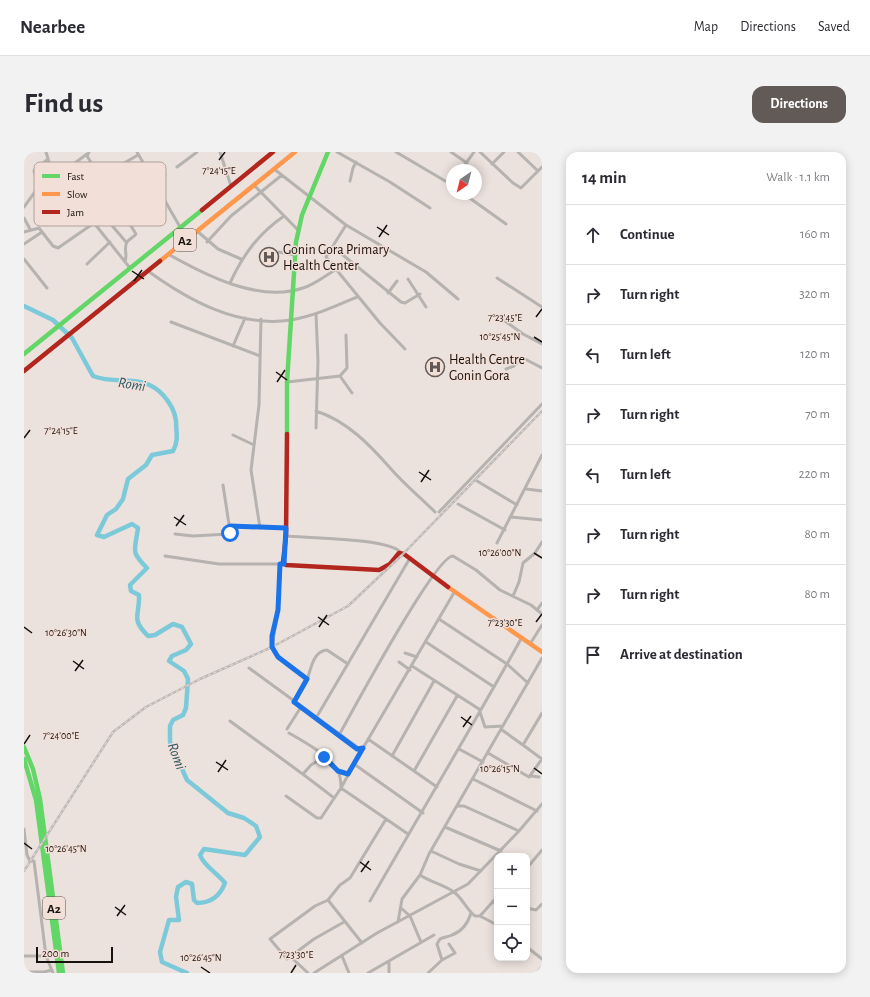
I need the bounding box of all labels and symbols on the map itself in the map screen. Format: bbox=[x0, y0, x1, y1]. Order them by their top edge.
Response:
legend bbox=[34, 162, 166, 226]
north arrow bbox=[446, 164, 482, 200]
text: 7°24'15"E bbox=[202, 166, 236, 176]
text: Fast bbox=[67, 171, 85, 182]
text: Slow bbox=[67, 189, 88, 200]
text: Jam bbox=[67, 207, 84, 218]
road number: A2 bbox=[174, 229, 196, 251]
place label: Gonin Gora Primary Health Center bbox=[283, 243, 389, 273]
hospital icon: Gonin Gora Primary Health Center bbox=[258, 246, 280, 268]
text: 7°23'45"E bbox=[488, 313, 522, 323]
text: 10°25'45"N bbox=[480, 332, 520, 342]
place label: Health Centre Gonin Gora bbox=[449, 353, 525, 383]
hospital icon: Health Centre Gonin Gora bbox=[424, 356, 446, 378]
water label: Romi bbox=[117, 375, 147, 394]
text: 7°24'15"E bbox=[44, 426, 78, 436]
route start bbox=[221, 524, 239, 542]
text: 10°26'00"N bbox=[479, 548, 521, 558]
text: 7°23'30"E bbox=[488, 618, 522, 628]
text: 10°26'30"N bbox=[45, 628, 87, 638]
text: 7°24'00"E bbox=[43, 731, 79, 741]
water label: Romi bbox=[165, 741, 188, 772]
route end bbox=[315, 748, 333, 766]
text: 10°26'15"N bbox=[480, 764, 520, 774]
text: 10°26'45"N bbox=[45, 844, 87, 854]
road number: A2 bbox=[43, 897, 65, 919]
scale bar bbox=[36, 945, 113, 964]
text: 7°23'30"E bbox=[279, 950, 313, 960]
text: 10°26'45"N bbox=[180, 953, 222, 963]

